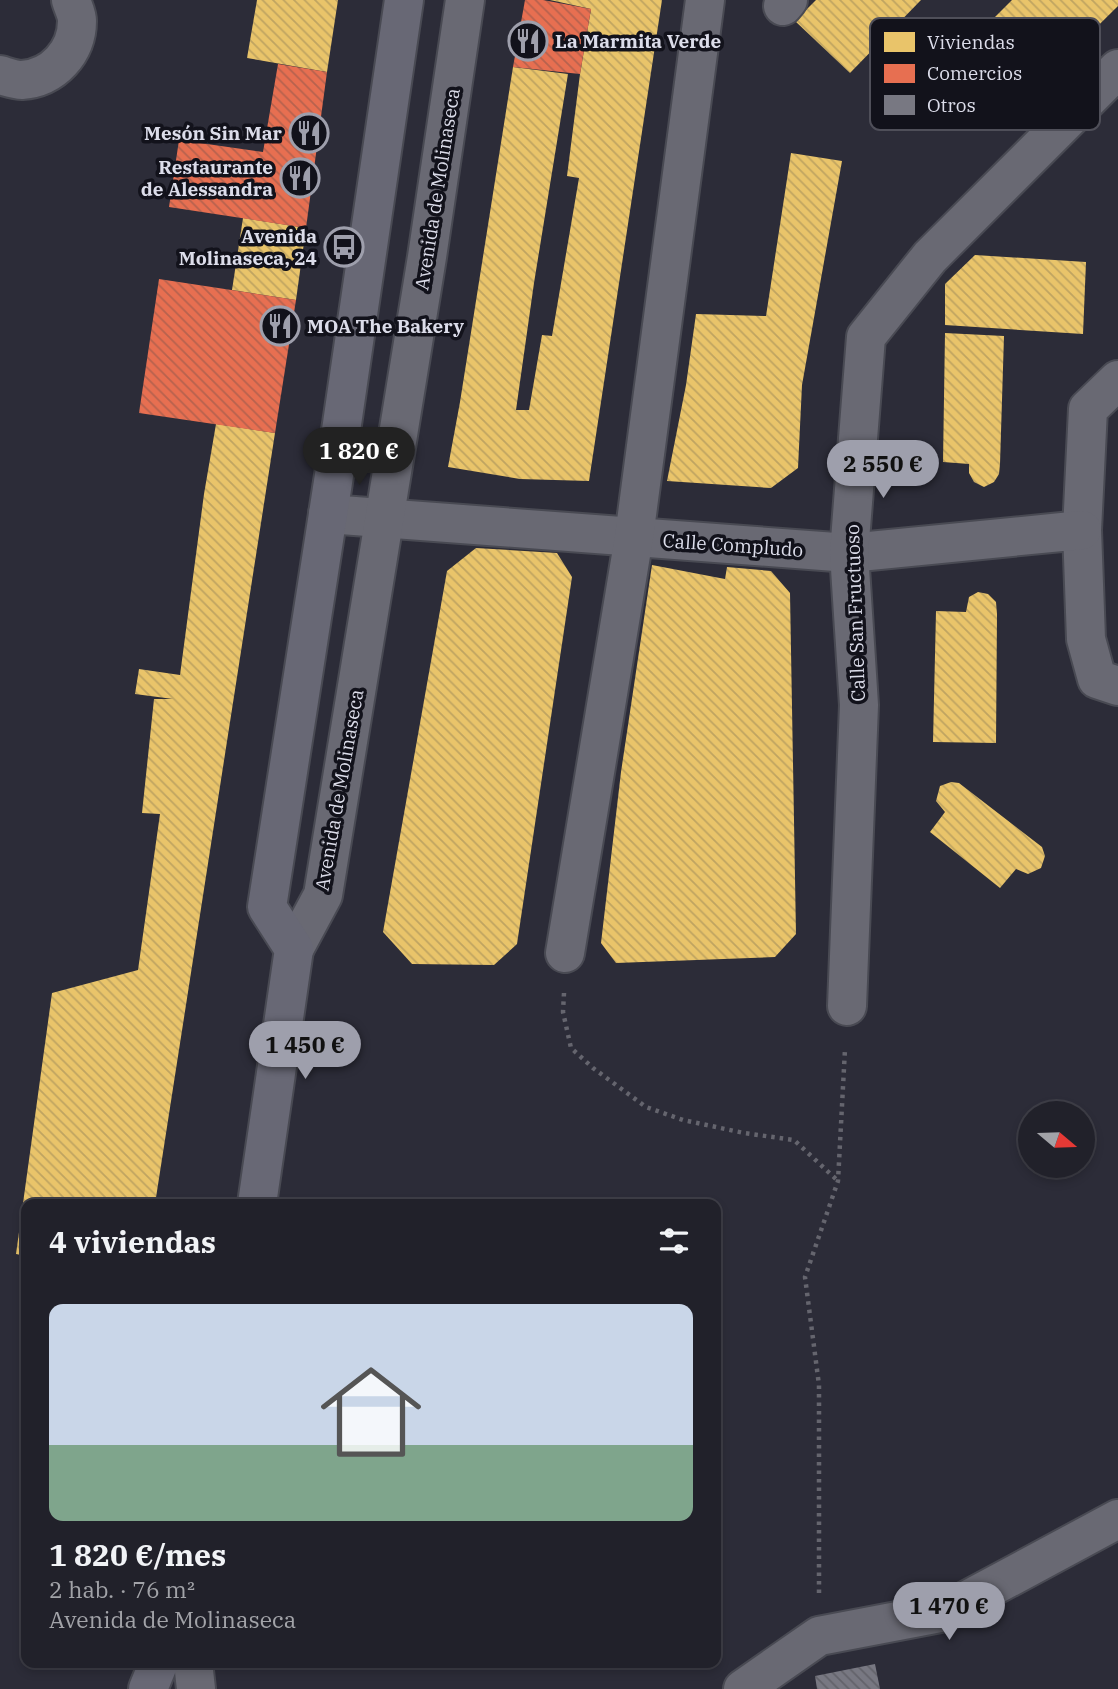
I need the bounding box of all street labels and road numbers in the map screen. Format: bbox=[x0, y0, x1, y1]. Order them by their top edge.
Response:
street label: Avenida de Molinaseca bbox=[409, 86, 465, 292]
street label: Calle San Fructuoso bbox=[840, 524, 870, 702]
street label: Calle Compludo bbox=[662, 528, 804, 562]
street label: Avenida de Molinaseca bbox=[309, 687, 369, 893]

